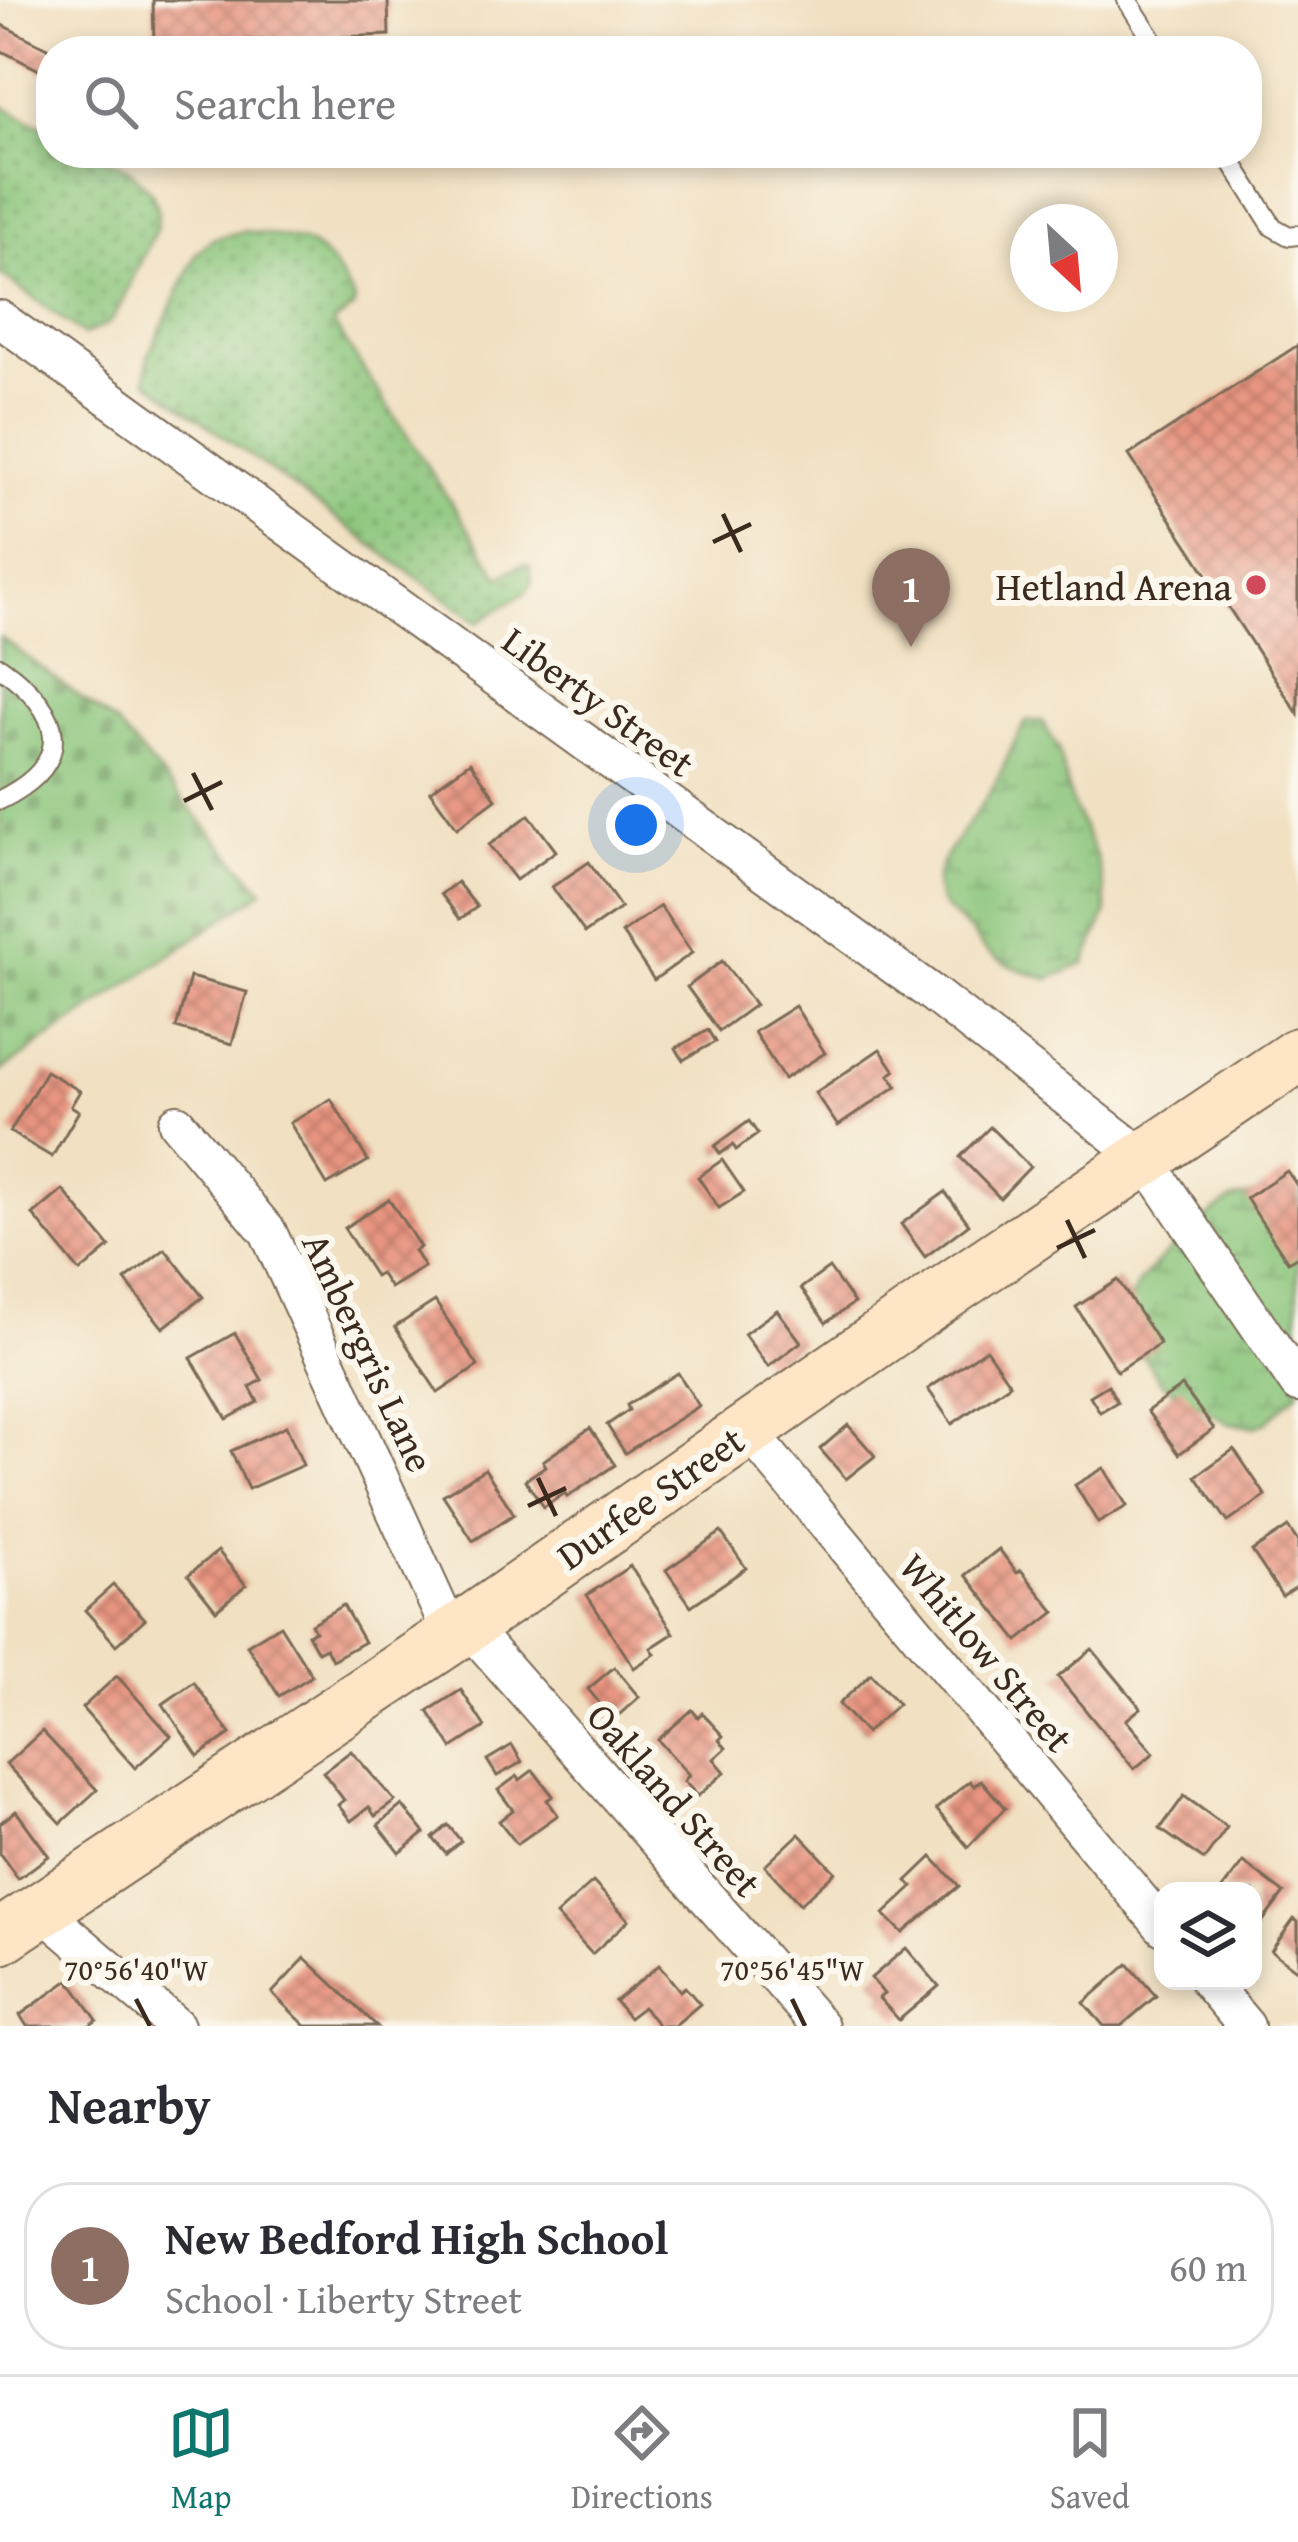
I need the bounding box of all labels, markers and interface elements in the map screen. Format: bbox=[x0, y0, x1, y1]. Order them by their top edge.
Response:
search box bbox=[36, 36, 1262, 168]
icon: search bbox=[78, 69, 144, 135]
text: Search here bbox=[174, 70, 396, 135]
north arrow bbox=[1010, 204, 1118, 312]
pin: 1 bbox=[872, 548, 950, 647]
place label: Hetland Arena bbox=[996, 557, 1233, 614]
marker: Hetland Arena bbox=[1243, 572, 1269, 598]
street label: Liberty Street bbox=[491, 612, 707, 790]
your location bbox=[606, 795, 666, 855]
street label: Ambergris Lane bbox=[289, 1223, 449, 1481]
street label: Durfee Street bbox=[545, 1411, 756, 1583]
street label: Whitlow Street bbox=[886, 1540, 1088, 1764]
street label: Oakland Street bbox=[574, 1689, 776, 1909]
map controls bbox=[1154, 1882, 1262, 1990]
button: layers bbox=[1154, 1882, 1262, 1990]
text: 70°56'40"W bbox=[64, 1947, 208, 1991]
text: 70°56'45"W bbox=[720, 1947, 864, 1991]
text: Nearby bbox=[48, 2067, 211, 2142]
text: New Bedford High School bbox=[165, 2205, 668, 2270]
text: 1 bbox=[80, 2238, 100, 2295]
text: 60 m bbox=[1169, 2238, 1247, 2295]
text: School · Liberty Street bbox=[165, 2270, 522, 2327]
tab: Map bbox=[168, 2400, 234, 2520]
tab: Directions bbox=[571, 2400, 713, 2520]
tab: Saved bbox=[1050, 2400, 1130, 2520]

